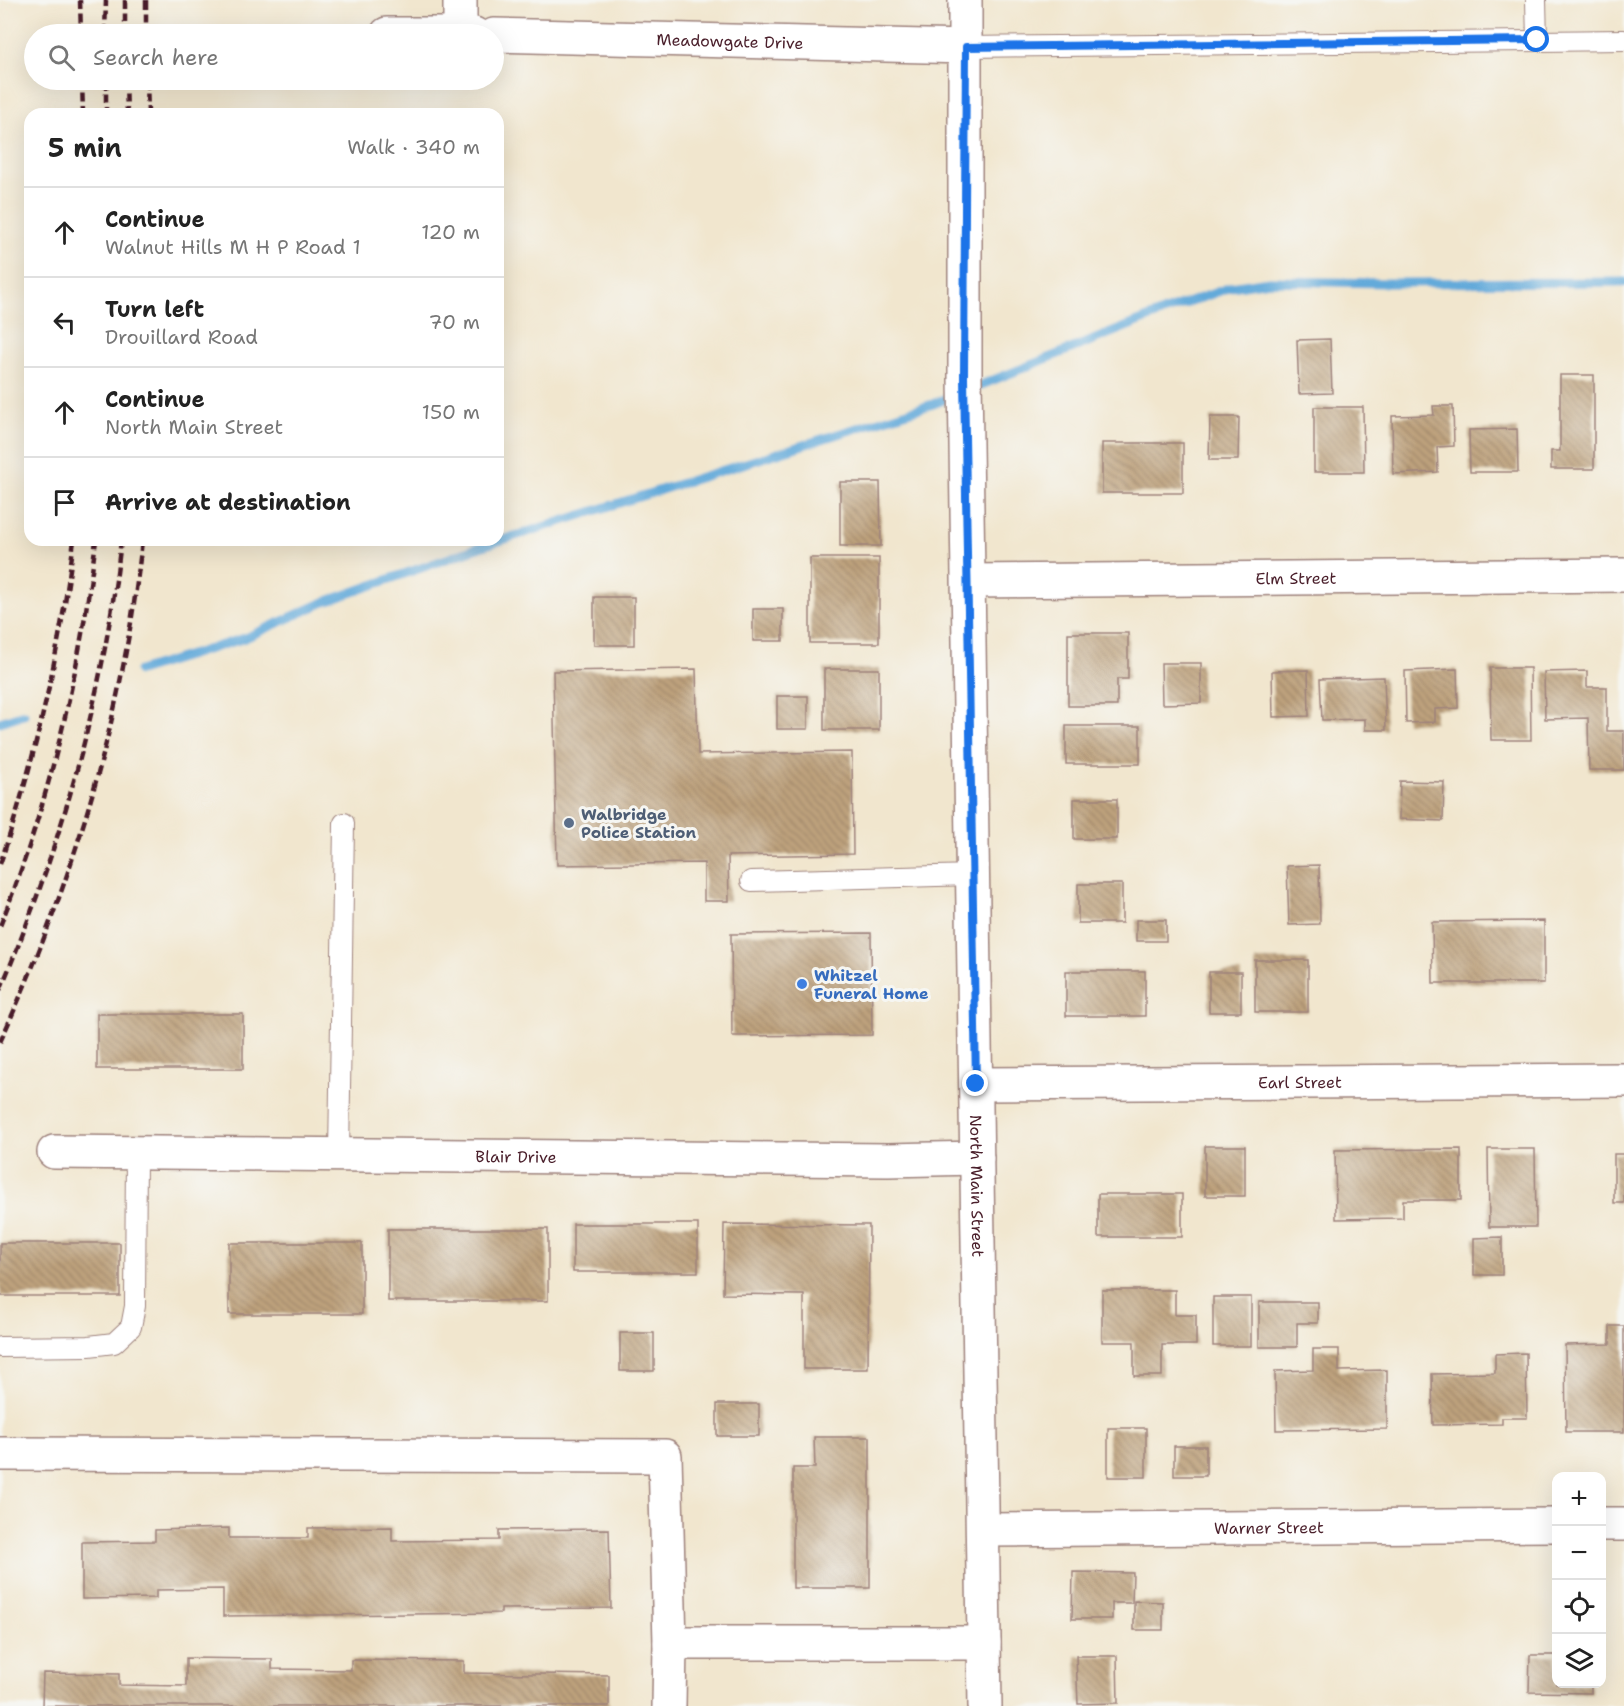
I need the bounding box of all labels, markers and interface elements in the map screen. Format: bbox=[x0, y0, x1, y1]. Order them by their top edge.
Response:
search box bbox=[24, 24, 504, 90]
route start bbox=[1523, 26, 1549, 52]
street label: Meadowgate Drive bbox=[656, 29, 804, 54]
icon: search bbox=[45, 41, 78, 74]
text: Search here bbox=[93, 43, 219, 72]
text: 5 min bbox=[48, 130, 122, 165]
text: Walk · 340 m bbox=[347, 134, 480, 160]
text: Continue bbox=[105, 205, 205, 234]
icon: ahead bbox=[48, 216, 81, 249]
text: 120 m bbox=[421, 219, 480, 245]
text: Walnut Hills M H P Road 1 bbox=[105, 234, 361, 260]
text: Turn left bbox=[105, 295, 204, 324]
icon: left bbox=[48, 306, 81, 339]
text: 70 m bbox=[428, 309, 480, 335]
text: Drouillard Road bbox=[105, 324, 258, 350]
text: Continue bbox=[105, 385, 205, 414]
icon: ahead bbox=[48, 396, 81, 429]
text: 150 m bbox=[422, 399, 480, 425]
text: North Main Street bbox=[105, 414, 283, 440]
icon: arrive bbox=[48, 486, 81, 519]
text: Arrive at destination bbox=[105, 488, 351, 517]
street label: Elm Street bbox=[1255, 568, 1337, 589]
place label: Walbridge Police Station bbox=[581, 804, 696, 843]
marker: Walbridge Police Station bbox=[562, 816, 576, 830]
place label: Whitzel Funeral Home bbox=[814, 965, 929, 1004]
marker: Whitzel Funeral Home bbox=[795, 977, 809, 991]
route end bbox=[962, 1070, 988, 1096]
street label: Earl Street bbox=[1258, 1072, 1342, 1093]
street label: North Main Street bbox=[965, 1114, 988, 1257]
street label: Blair Drive bbox=[475, 1146, 557, 1168]
map controls bbox=[1552, 1472, 1606, 1688]
button: + bbox=[1552, 1472, 1606, 1526]
street label: Warner Street bbox=[1214, 1517, 1324, 1539]
button: − bbox=[1552, 1526, 1606, 1580]
button: locate bbox=[1552, 1580, 1606, 1634]
button: layers bbox=[1552, 1634, 1606, 1688]

